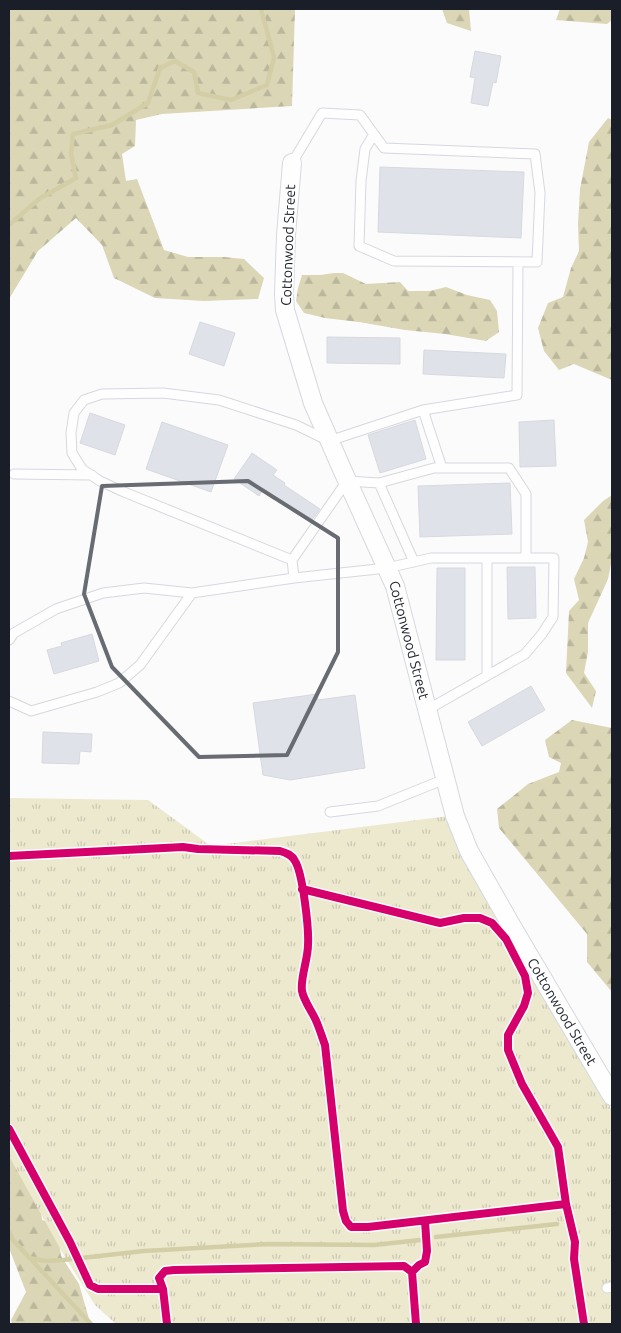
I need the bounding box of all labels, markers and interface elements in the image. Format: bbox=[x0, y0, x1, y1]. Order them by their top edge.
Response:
street label: Cottonwood Street bbox=[278, 183, 298, 306]
street label: Cottonwood Street bbox=[386, 578, 432, 702]
street label: Cottonwood Street bbox=[524, 955, 600, 1068]

